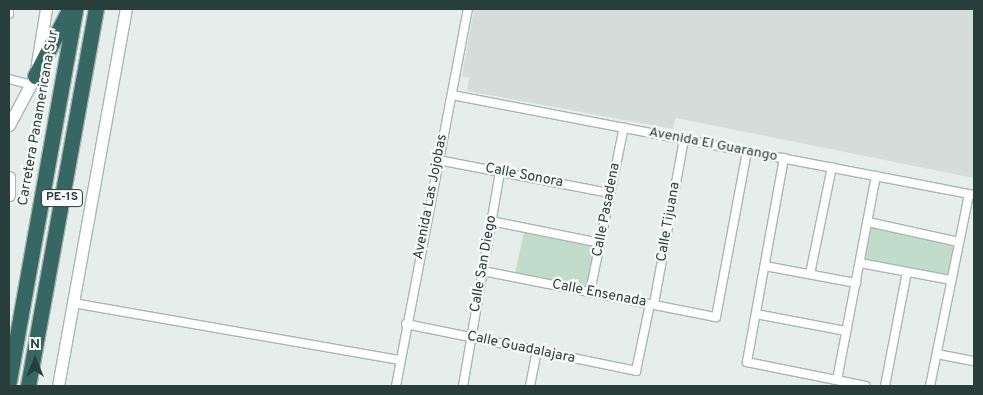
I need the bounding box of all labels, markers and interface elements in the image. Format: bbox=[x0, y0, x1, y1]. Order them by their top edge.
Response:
street label: Carretera Panamericana Sur bbox=[15, 29, 63, 207]
street label: Avenida El Guarango bbox=[647, 124, 779, 166]
street label: Avenida Las Jojobas bbox=[411, 133, 451, 261]
street label: Calle Sonora bbox=[484, 160, 564, 192]
street label: Calle Pasadena bbox=[590, 162, 624, 258]
street label: Calle Tijuana bbox=[654, 181, 684, 263]
road number: PE-1S bbox=[41, 188, 83, 208]
street label: Calle San Diego bbox=[467, 214, 501, 314]
street label: Calle Ensenada bbox=[550, 277, 648, 311]
street label: Calle Guadalajara bbox=[465, 328, 577, 368]
north arrow bbox=[10, 335, 60, 385]
text: N bbox=[30, 336, 40, 353]

